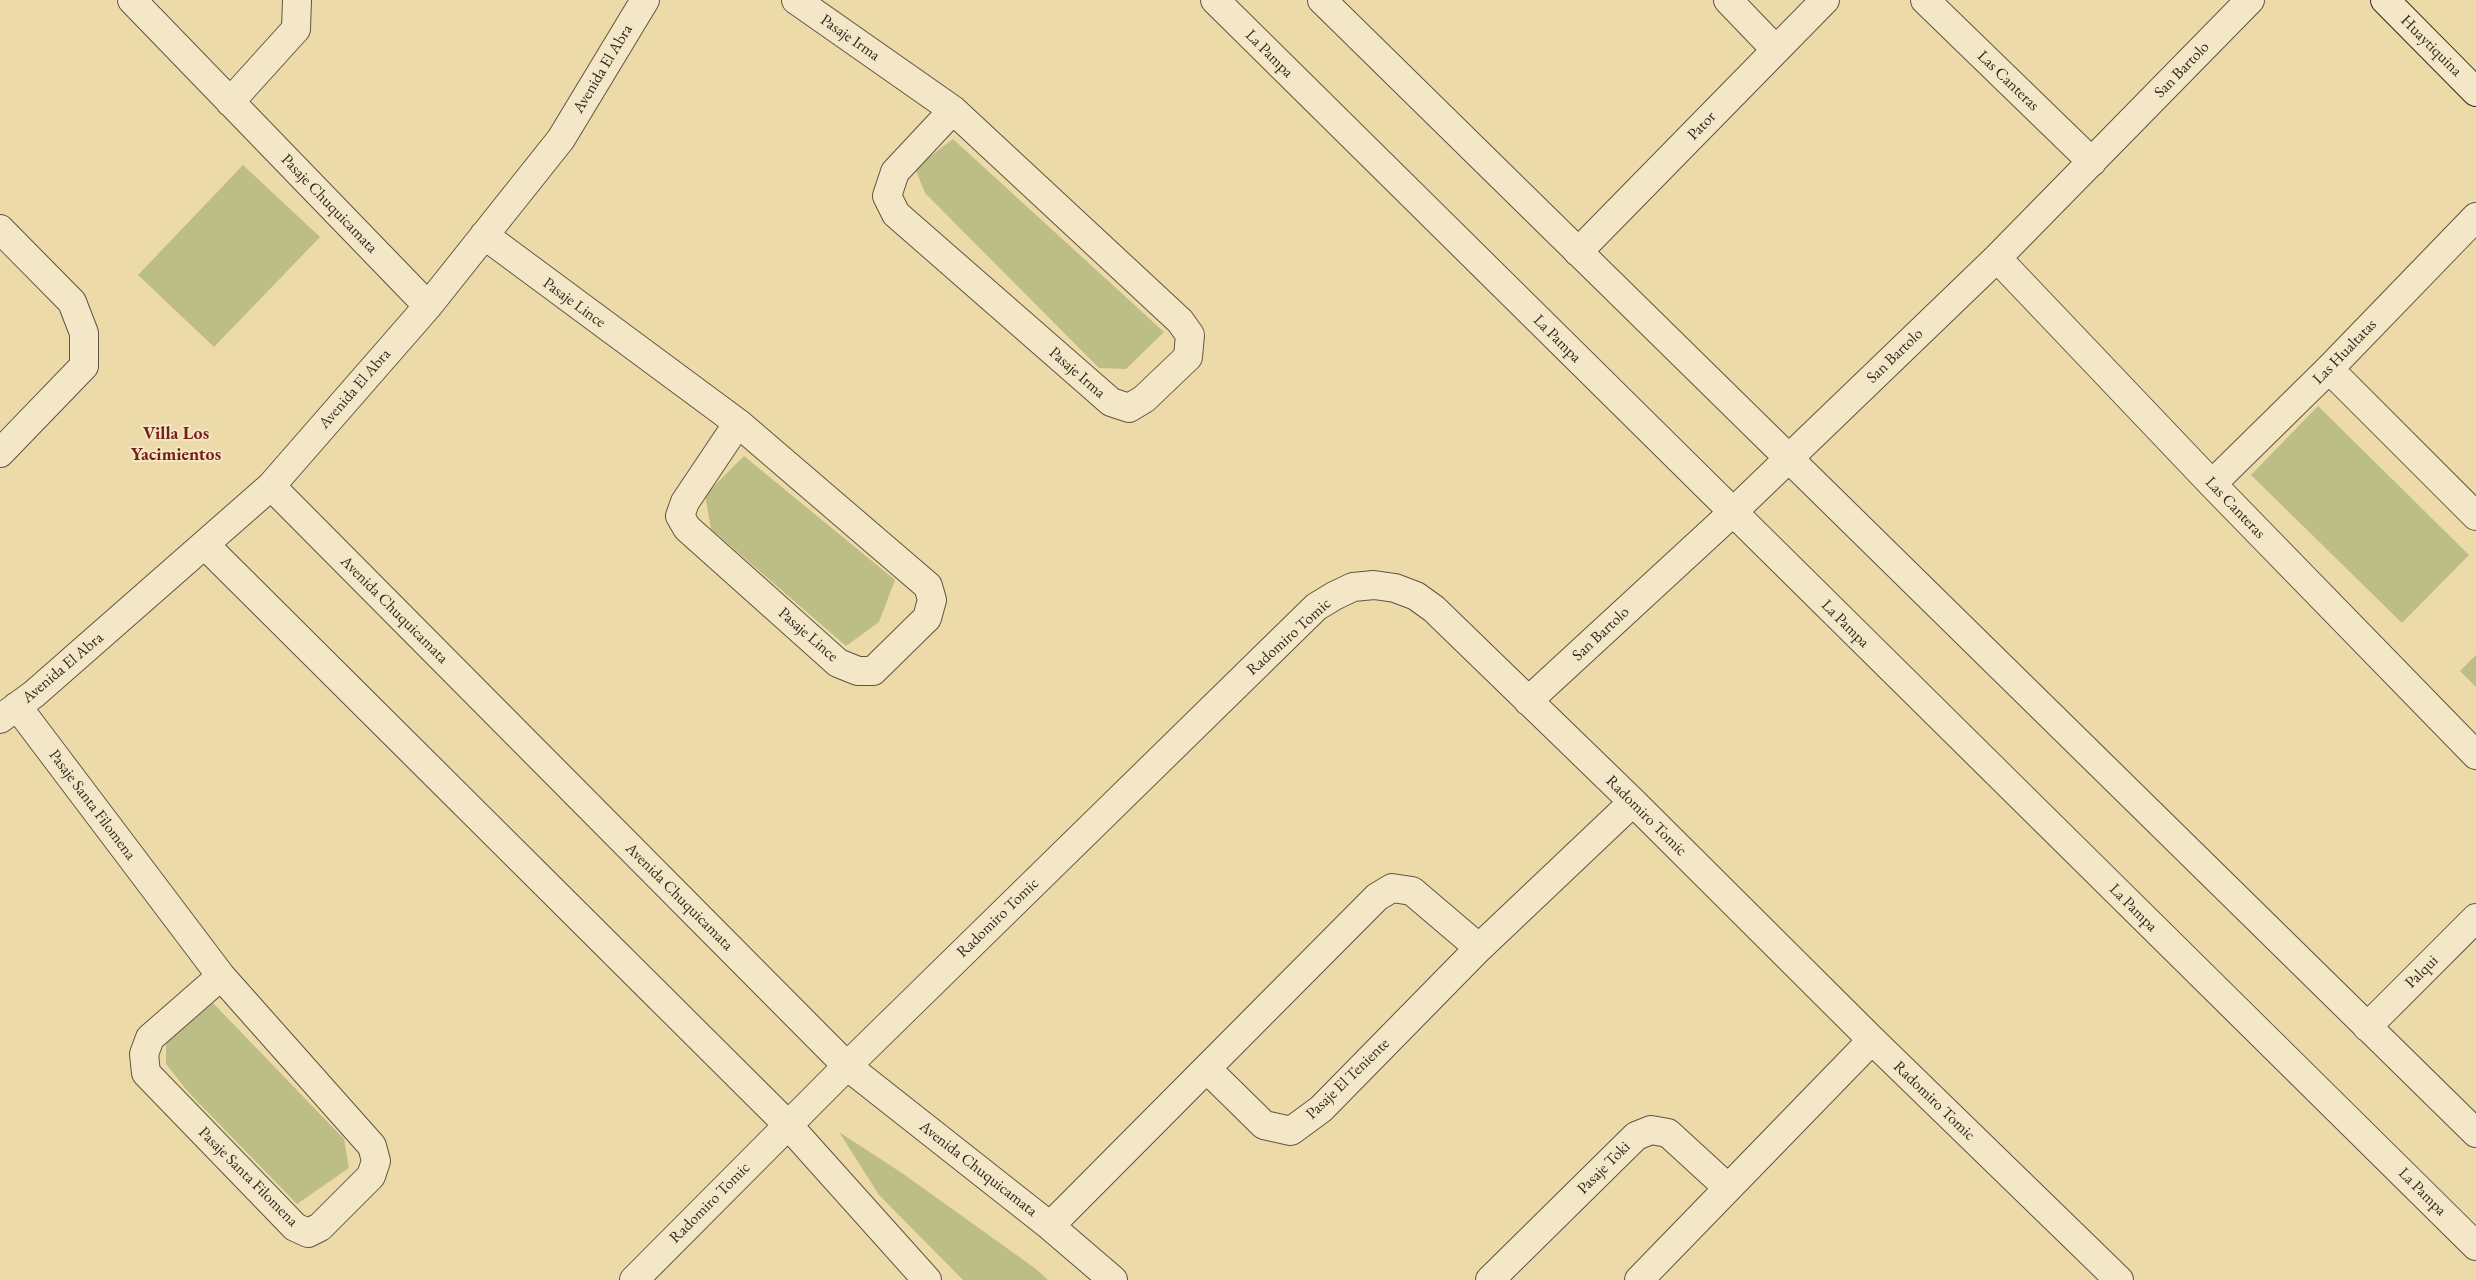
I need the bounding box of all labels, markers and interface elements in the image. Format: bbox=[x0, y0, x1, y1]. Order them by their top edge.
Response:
street label: Pasaje Irma bbox=[816, 10, 884, 66]
street label: Huaytiquina bbox=[2396, 11, 2466, 81]
street label: Avenida El Abra bbox=[569, 21, 637, 117]
street label: La Pampa bbox=[1241, 26, 1297, 82]
street label: San Bartolo bbox=[2150, 38, 2214, 102]
street label: Las Canteras bbox=[1973, 47, 2043, 115]
street label: Pator bbox=[1684, 108, 1720, 144]
street label: Pasaje Chuquicamata bbox=[277, 150, 381, 258]
street label: Pasaje Lince bbox=[539, 274, 609, 332]
street label: La Pampa bbox=[1529, 311, 1585, 367]
street label: Las Hualtatas bbox=[2309, 315, 2381, 389]
street label: San Bartolo bbox=[1863, 324, 1927, 388]
street label: Pasaje Irma bbox=[1045, 343, 1109, 403]
street label: Avenida El Abra bbox=[315, 345, 395, 433]
district label: Villa Los Yacimientos bbox=[131, 423, 221, 466]
street label: Las Canteras bbox=[2201, 473, 2269, 543]
street label: Avenida Chuquicamata bbox=[336, 552, 452, 668]
street label: Radomiro Tomic bbox=[1243, 594, 1335, 680]
street label: La Pampa bbox=[1817, 596, 1873, 652]
street label: San Bartolo bbox=[1568, 603, 1634, 665]
street label: Pasaje Lince bbox=[774, 604, 842, 666]
street label: Avenida El Abra bbox=[19, 629, 107, 707]
street label: Pasaje Santa Filomena bbox=[44, 746, 140, 864]
street label: Radomiro Tomic bbox=[1602, 772, 1690, 860]
street label: Avenida Chuquicamata bbox=[621, 839, 737, 955]
street label: Radomiro Tomic bbox=[953, 874, 1043, 962]
street label: La Pampa bbox=[2105, 880, 2161, 936]
street label: Palqui bbox=[2401, 951, 2443, 993]
street label: Pasaje El Teniente bbox=[1302, 1034, 1394, 1124]
street label: Radomiro Tomic bbox=[1889, 1057, 1979, 1145]
street label: Avenida Chuquicamata bbox=[915, 1117, 1041, 1221]
street label: Pasaje Santa Filomena bbox=[194, 1123, 302, 1231]
street label: Pasaje Toki bbox=[1574, 1138, 1634, 1198]
street label: Radomiro Tomic bbox=[666, 1159, 754, 1247]
street label: La Pampa bbox=[2394, 1164, 2450, 1220]

